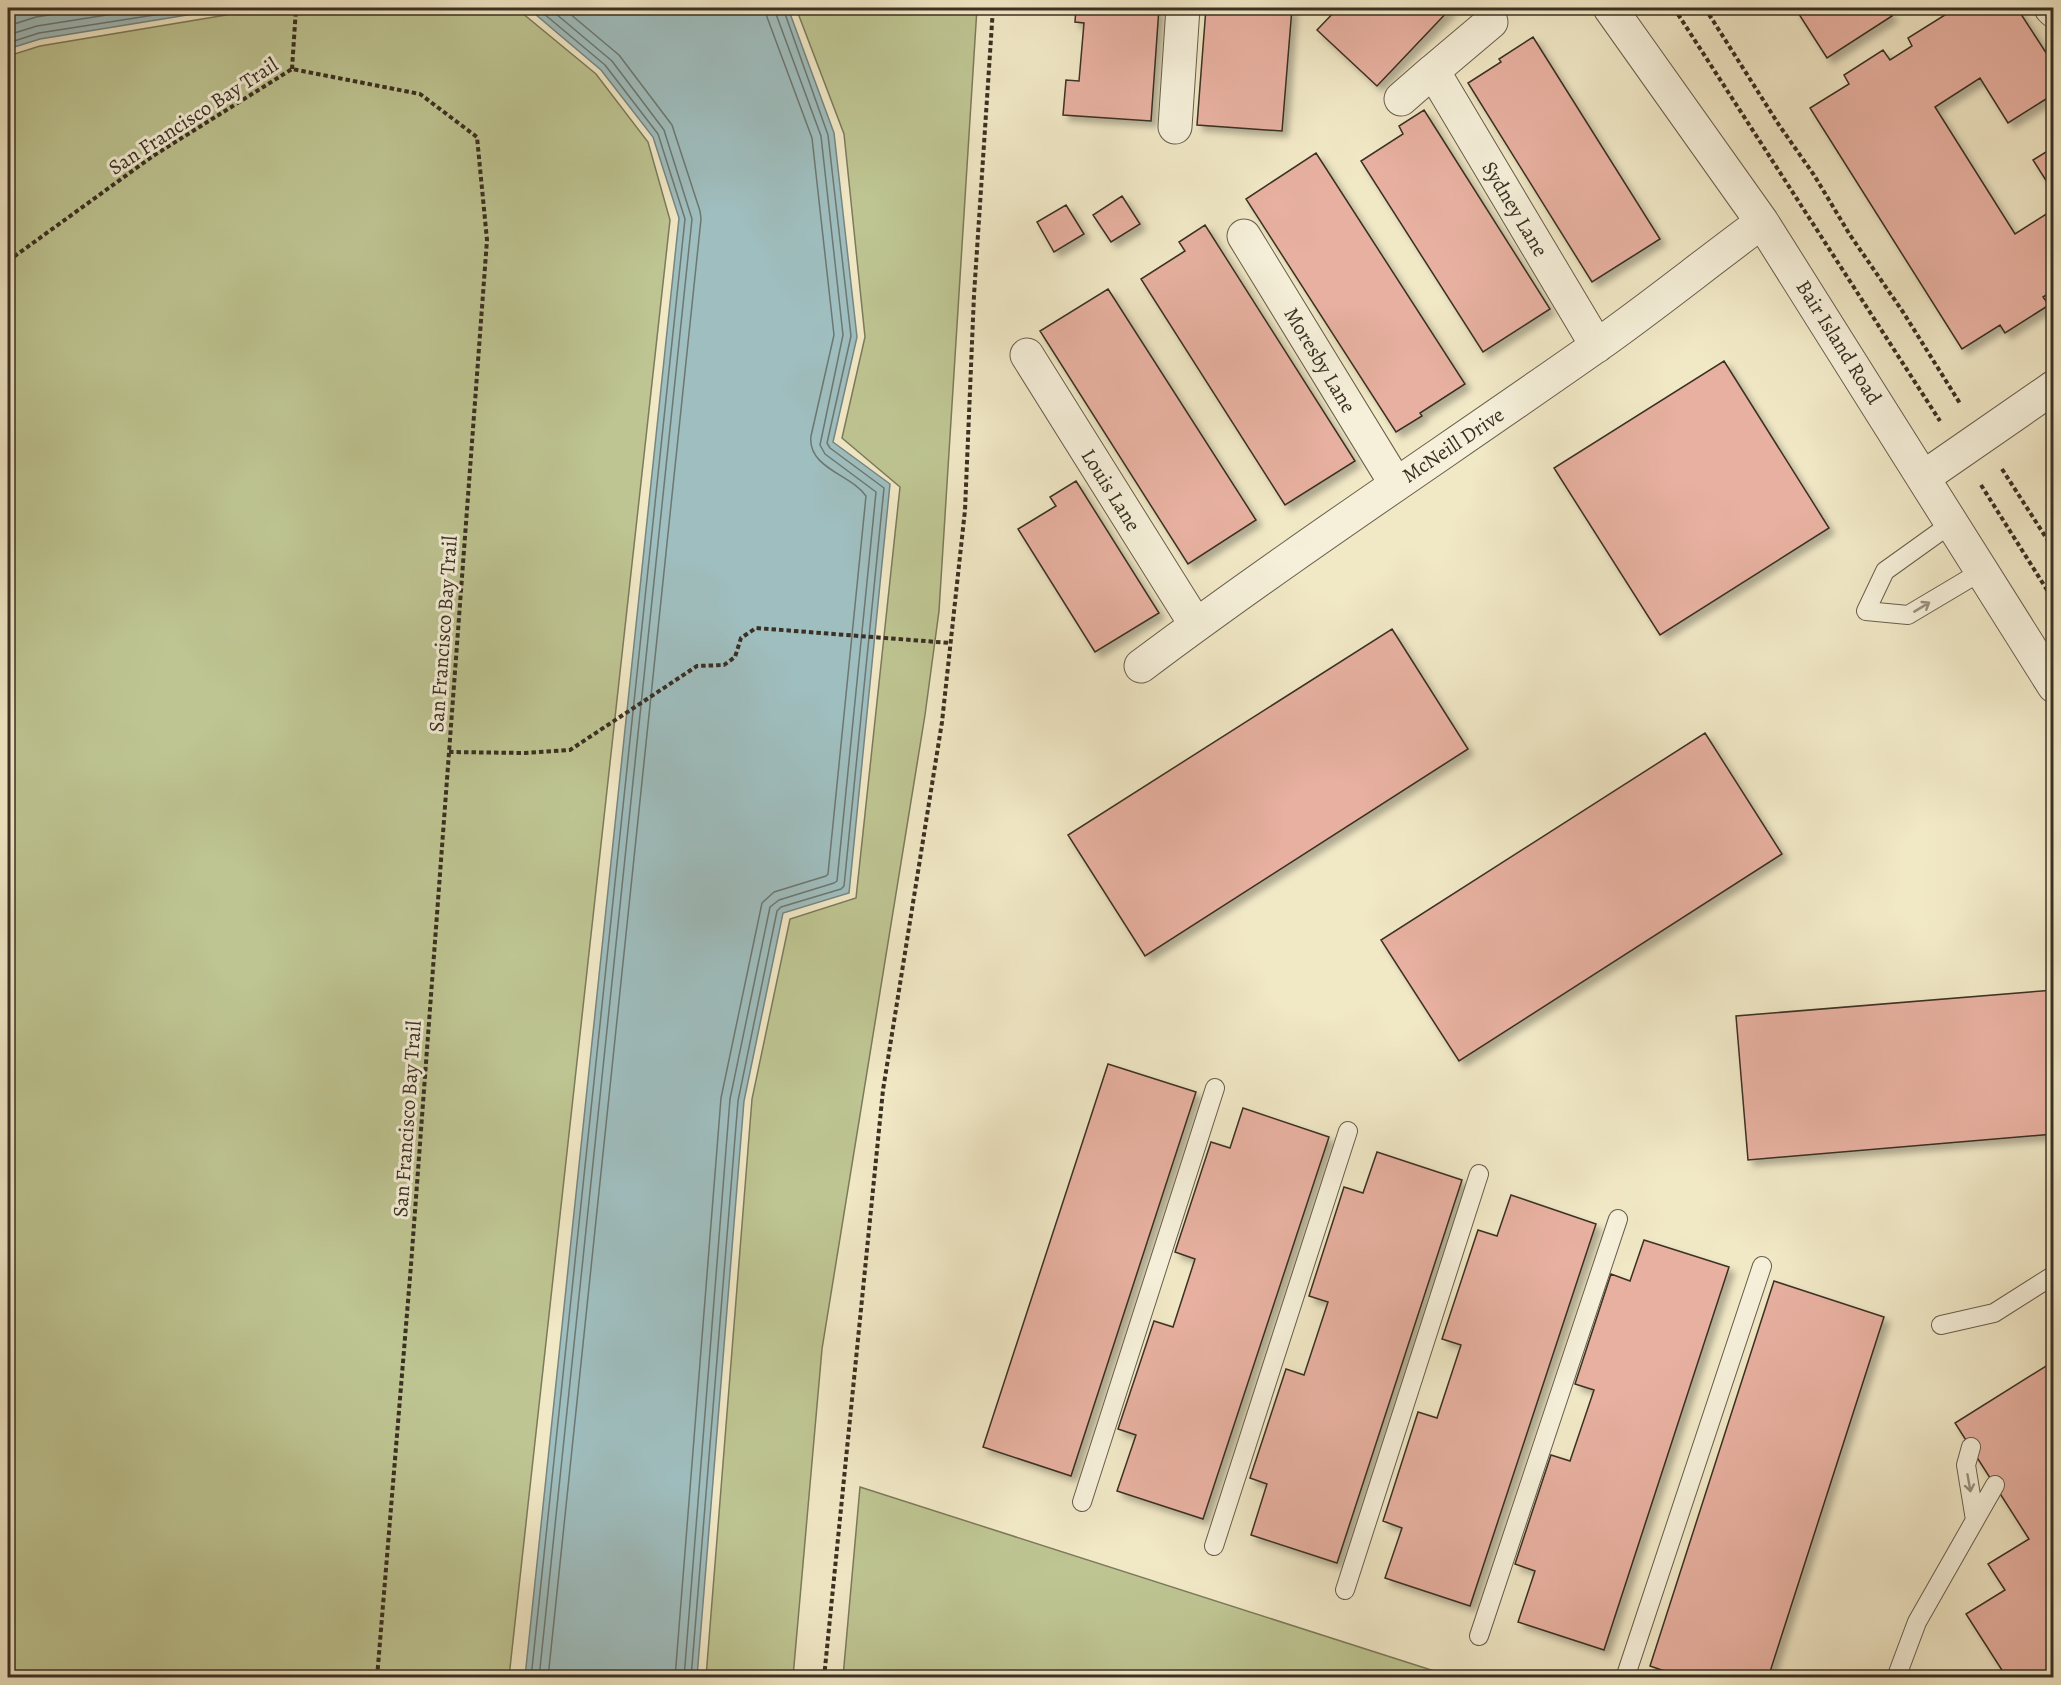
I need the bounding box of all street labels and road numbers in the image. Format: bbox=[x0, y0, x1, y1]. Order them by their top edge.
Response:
street label: San Francisco Bay Trail bbox=[103, 51, 283, 181]
street label: Sydney Lane bbox=[1475, 156, 1555, 262]
street label: Bair Island Road bbox=[1790, 275, 1889, 410]
street label: Moresby Lane bbox=[1277, 302, 1363, 418]
street label: McNeill Drive bbox=[1397, 401, 1509, 489]
street label: Louis Lane bbox=[1075, 443, 1147, 537]
street label: San Francisco Bay Trail bbox=[422, 535, 464, 733]
street label: San Francisco Bay Trail bbox=[386, 1020, 428, 1218]

